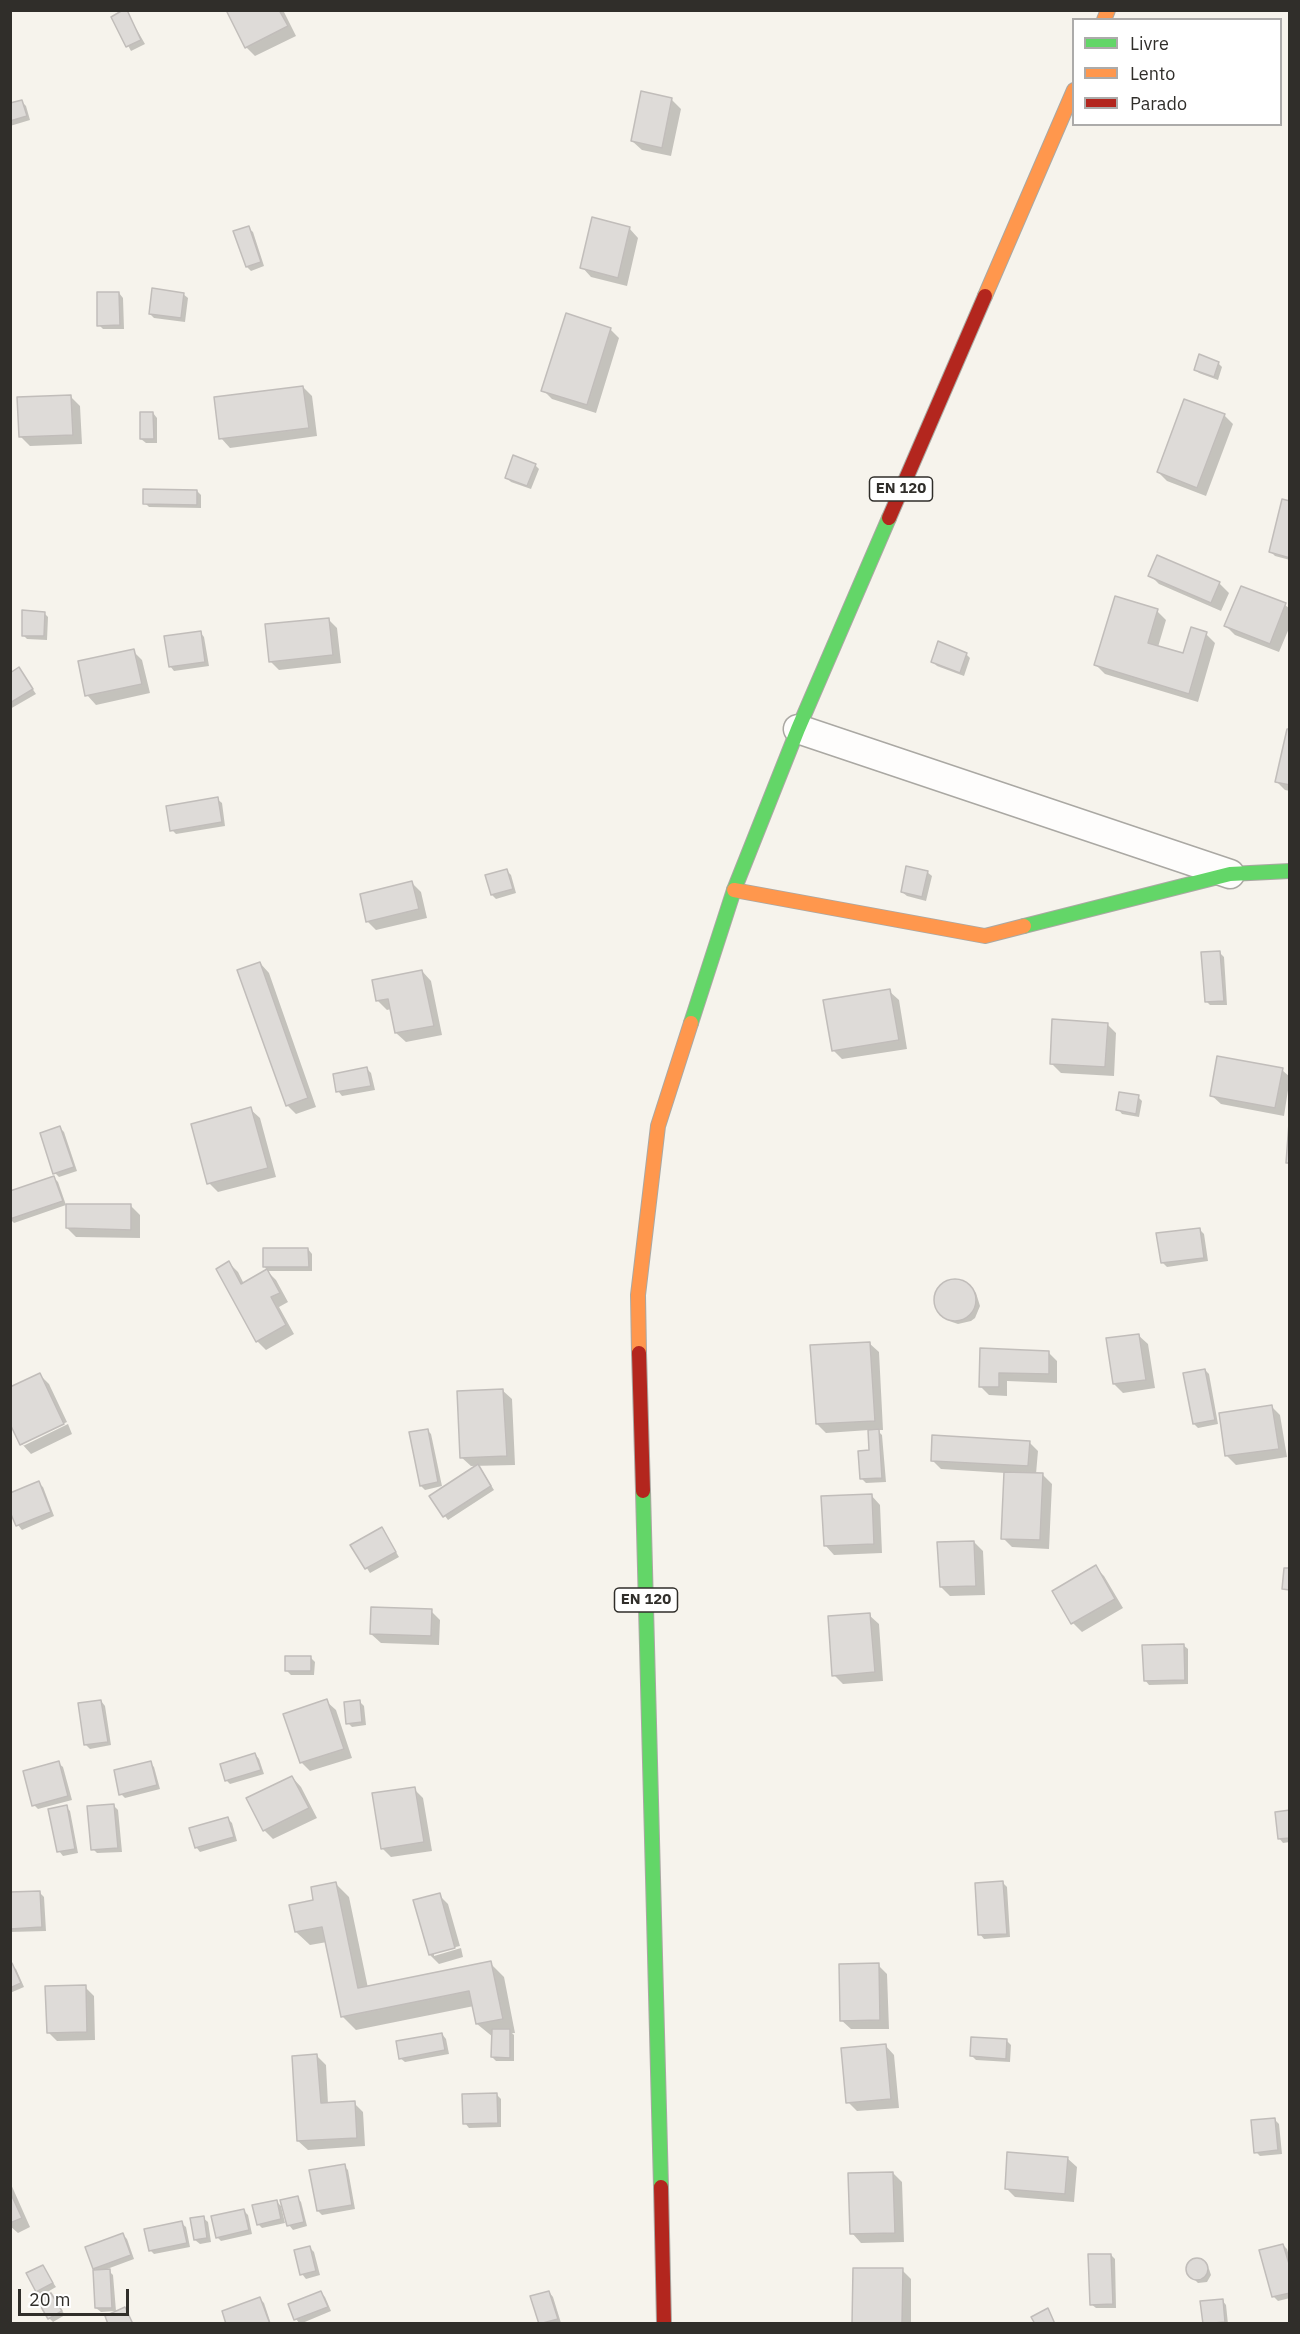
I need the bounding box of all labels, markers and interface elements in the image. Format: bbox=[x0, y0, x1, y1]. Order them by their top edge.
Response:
legend bbox=[1072, 18, 1282, 126]
text: Livre bbox=[1130, 32, 1169, 55]
text: Lento bbox=[1130, 62, 1175, 85]
text: Parado bbox=[1130, 92, 1187, 115]
road number: EN 120 bbox=[870, 477, 932, 501]
road number: EN 120 bbox=[614, 1588, 678, 1612]
scale bar bbox=[21, 2277, 132, 2315]
text: 20 m bbox=[29, 2288, 71, 2311]

